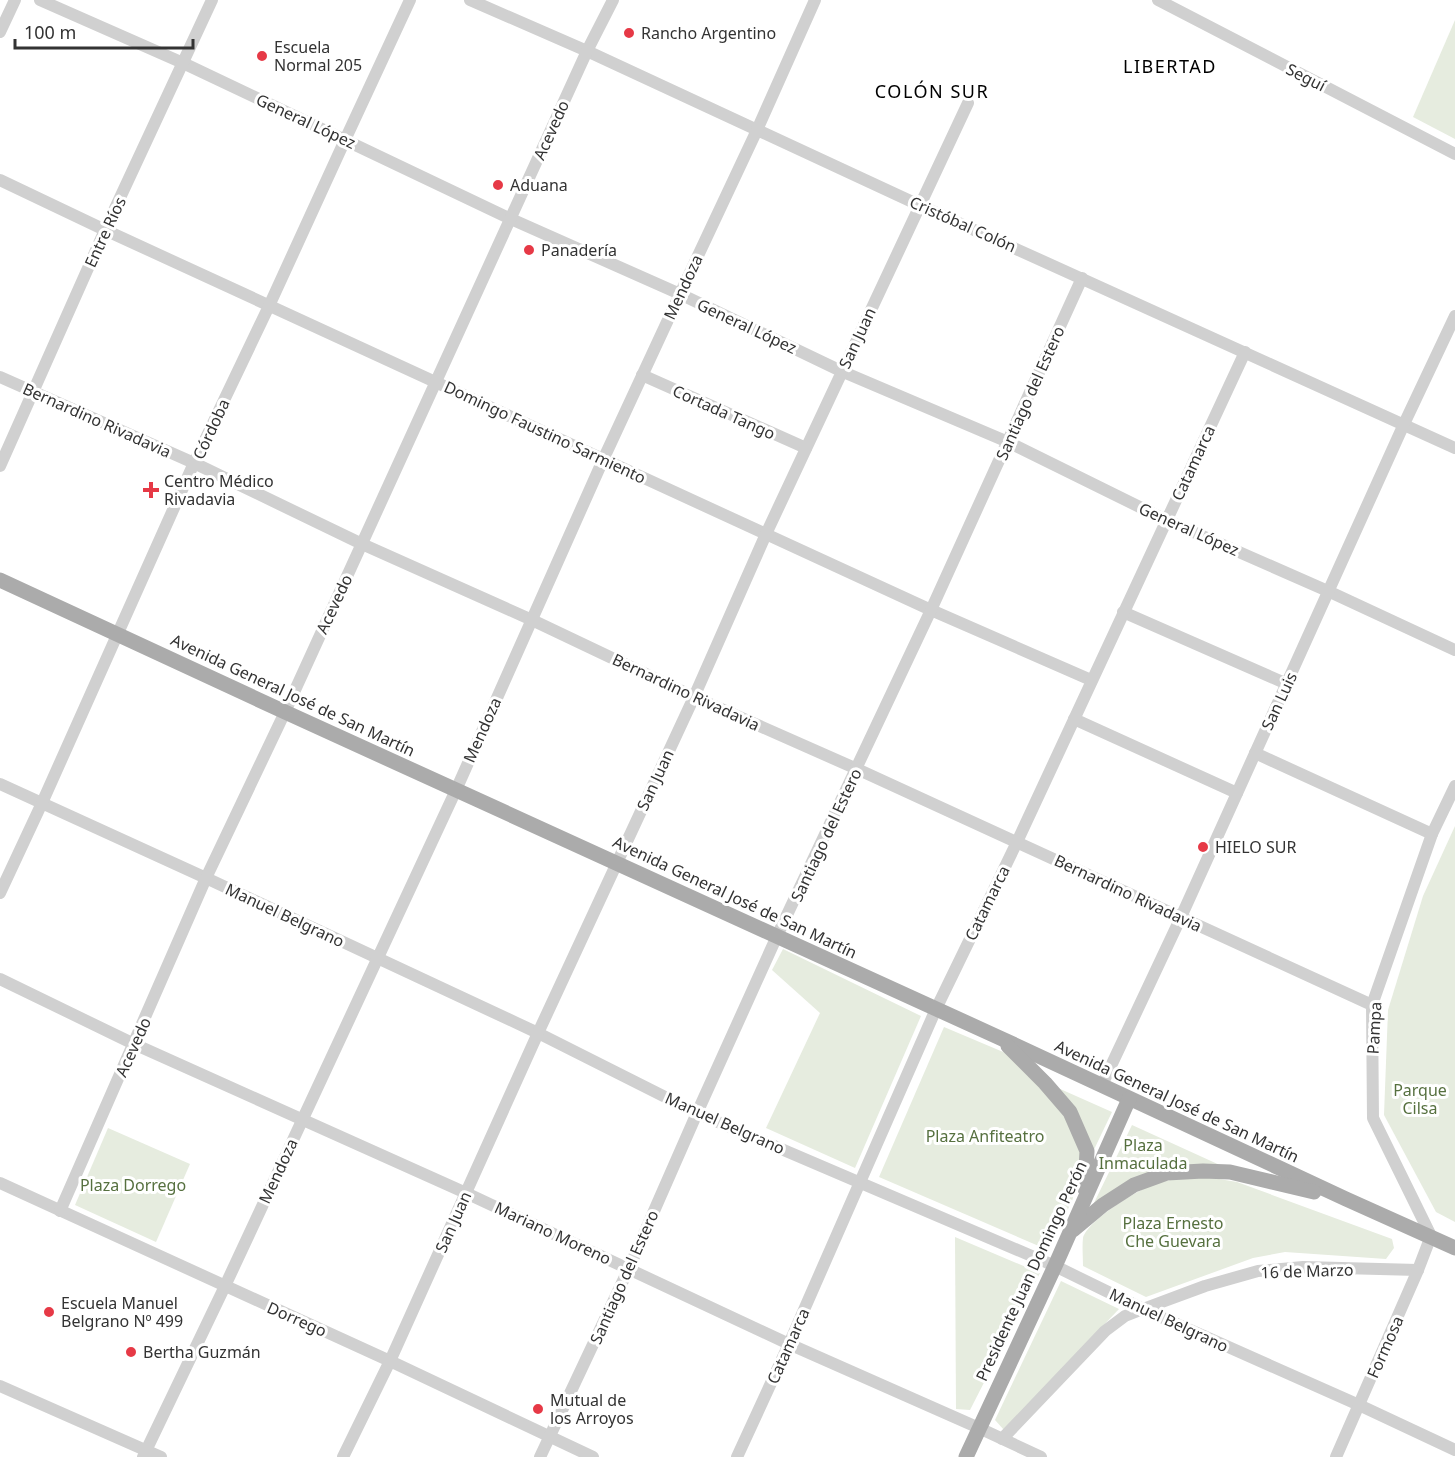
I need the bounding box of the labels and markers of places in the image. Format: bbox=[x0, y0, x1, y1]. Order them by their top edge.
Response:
place label: Rancho Argentino bbox=[641, 22, 776, 44]
marker: Rancho Argentino bbox=[622, 26, 636, 40]
place label: Escuela Normal 205 bbox=[274, 36, 362, 76]
marker: Escuela Normal 205 bbox=[255, 49, 269, 63]
place label: Aduana bbox=[510, 174, 568, 196]
marker: Aduana bbox=[491, 178, 505, 192]
place label: Panadería bbox=[541, 239, 617, 261]
marker: Panadería bbox=[522, 243, 536, 257]
place label: Centro Médico Rivadavia bbox=[164, 470, 274, 510]
marker: Centro Médico Rivadavia bbox=[142, 481, 160, 499]
place label: HIELO SUR bbox=[1215, 836, 1296, 858]
marker: HIELO SUR bbox=[1196, 840, 1210, 854]
place label: Escuela Manuel Belgrano Nº 499 bbox=[61, 1292, 183, 1332]
marker: Escuela Manuel Belgrano Nº 499 bbox=[42, 1305, 56, 1319]
place label: Bertha Guzmán bbox=[143, 1341, 261, 1363]
marker: Bertha Guzmán bbox=[124, 1345, 138, 1359]
place label: Mutual de los Arroyos bbox=[550, 1389, 634, 1429]
marker: Mutual de los Arroyos bbox=[531, 1402, 545, 1416]

